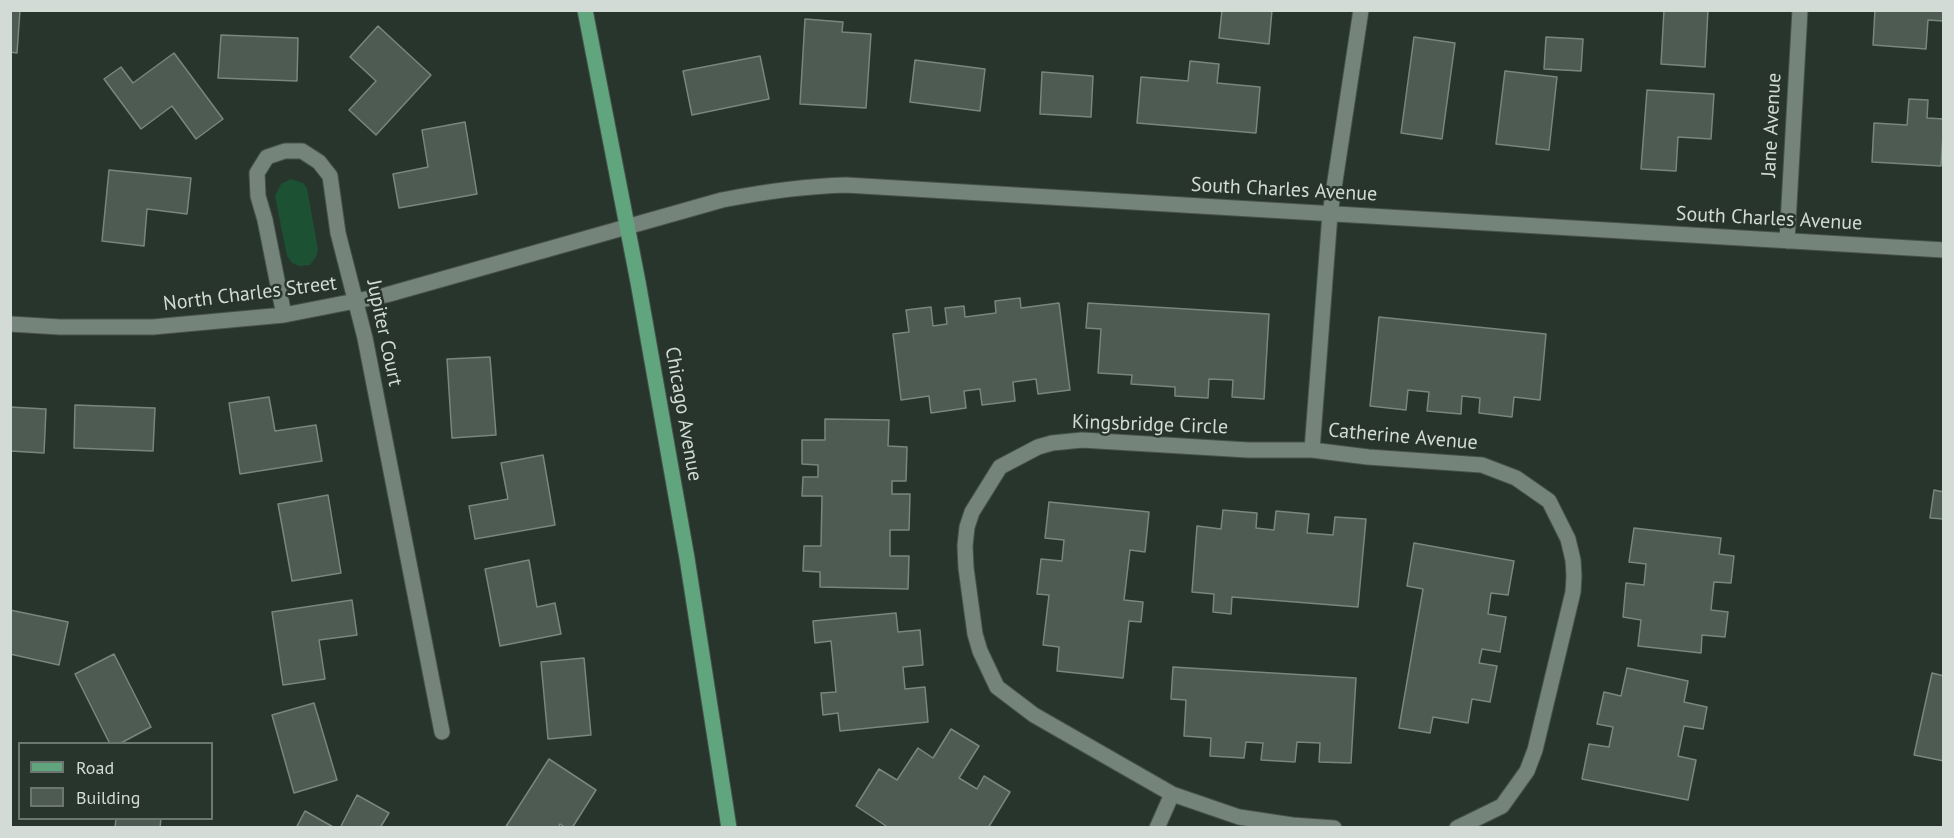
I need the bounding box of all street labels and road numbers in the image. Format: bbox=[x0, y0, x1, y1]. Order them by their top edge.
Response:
street label: Jane Avenue bbox=[1757, 72, 1787, 178]
street label: South Charles Avenue bbox=[1190, 173, 1378, 207]
street label: South Charles Avenue bbox=[1675, 202, 1863, 236]
street label: North Charles Street bbox=[162, 271, 338, 317]
street label: Jupiter Court bbox=[361, 278, 407, 388]
street label: Chicago Avenue bbox=[659, 345, 707, 483]
street label: Kingsbridge Circle bbox=[1072, 410, 1228, 440]
street label: Catherine Avenue bbox=[1327, 419, 1479, 455]

